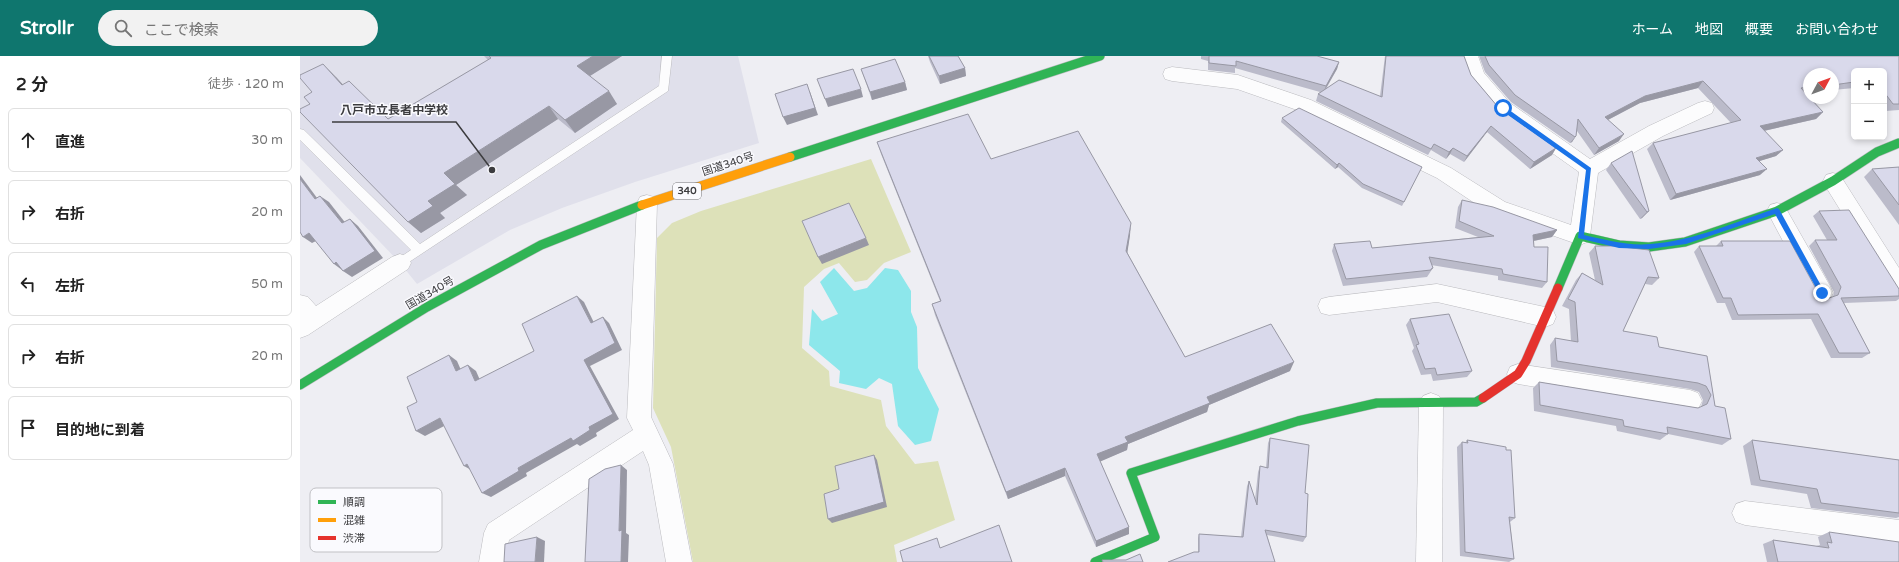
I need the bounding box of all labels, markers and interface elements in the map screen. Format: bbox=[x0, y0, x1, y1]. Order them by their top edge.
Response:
search box bbox=[98, 10, 378, 46]
text: Strollr bbox=[20, 17, 74, 39]
icon: search bbox=[112, 17, 134, 39]
text: ここで検索 bbox=[144, 21, 219, 39]
text: ホーム bbox=[1631, 21, 1673, 38]
text: 地図 bbox=[1695, 21, 1723, 38]
text: 概要 bbox=[1745, 21, 1773, 38]
text: お問い合わせ bbox=[1795, 21, 1879, 38]
north arrow bbox=[1803, 68, 1839, 104]
map controls bbox=[1851, 68, 1887, 140]
button: + bbox=[1851, 68, 1887, 104]
text: 2 分 bbox=[16, 74, 48, 95]
text: 徒歩 · 120 m bbox=[208, 76, 284, 92]
callout: 八戸市立長者中学校 bbox=[332, 98, 456, 122]
route start bbox=[1494, 99, 1512, 117]
text: 八戸市立長者中学校 bbox=[340, 103, 448, 117]
button: − bbox=[1851, 104, 1887, 140]
icon: ahead bbox=[17, 129, 39, 151]
text: 30 m bbox=[251, 132, 283, 148]
text: 直進 bbox=[55, 133, 85, 151]
street label: 国道340号 bbox=[700, 150, 756, 178]
road number: 340 bbox=[673, 183, 701, 199]
icon: right bbox=[17, 201, 39, 223]
text: 20 m bbox=[251, 204, 283, 220]
text: 右折 bbox=[55, 205, 85, 223]
icon: left bbox=[17, 273, 39, 295]
street label: 国道340号 bbox=[403, 274, 457, 312]
text: 50 m bbox=[251, 276, 283, 292]
text: 左折 bbox=[55, 277, 85, 295]
route end bbox=[1813, 284, 1831, 302]
icon: right bbox=[17, 345, 39, 367]
text: 20 m bbox=[251, 348, 283, 364]
text: 右折 bbox=[55, 349, 85, 367]
icon: arrive bbox=[17, 417, 39, 439]
text: 目的地に到着 bbox=[55, 421, 145, 439]
legend bbox=[310, 488, 442, 552]
text: 順調 bbox=[343, 496, 365, 509]
text: 混雑 bbox=[343, 514, 365, 527]
text: 渋滞 bbox=[343, 532, 365, 545]

